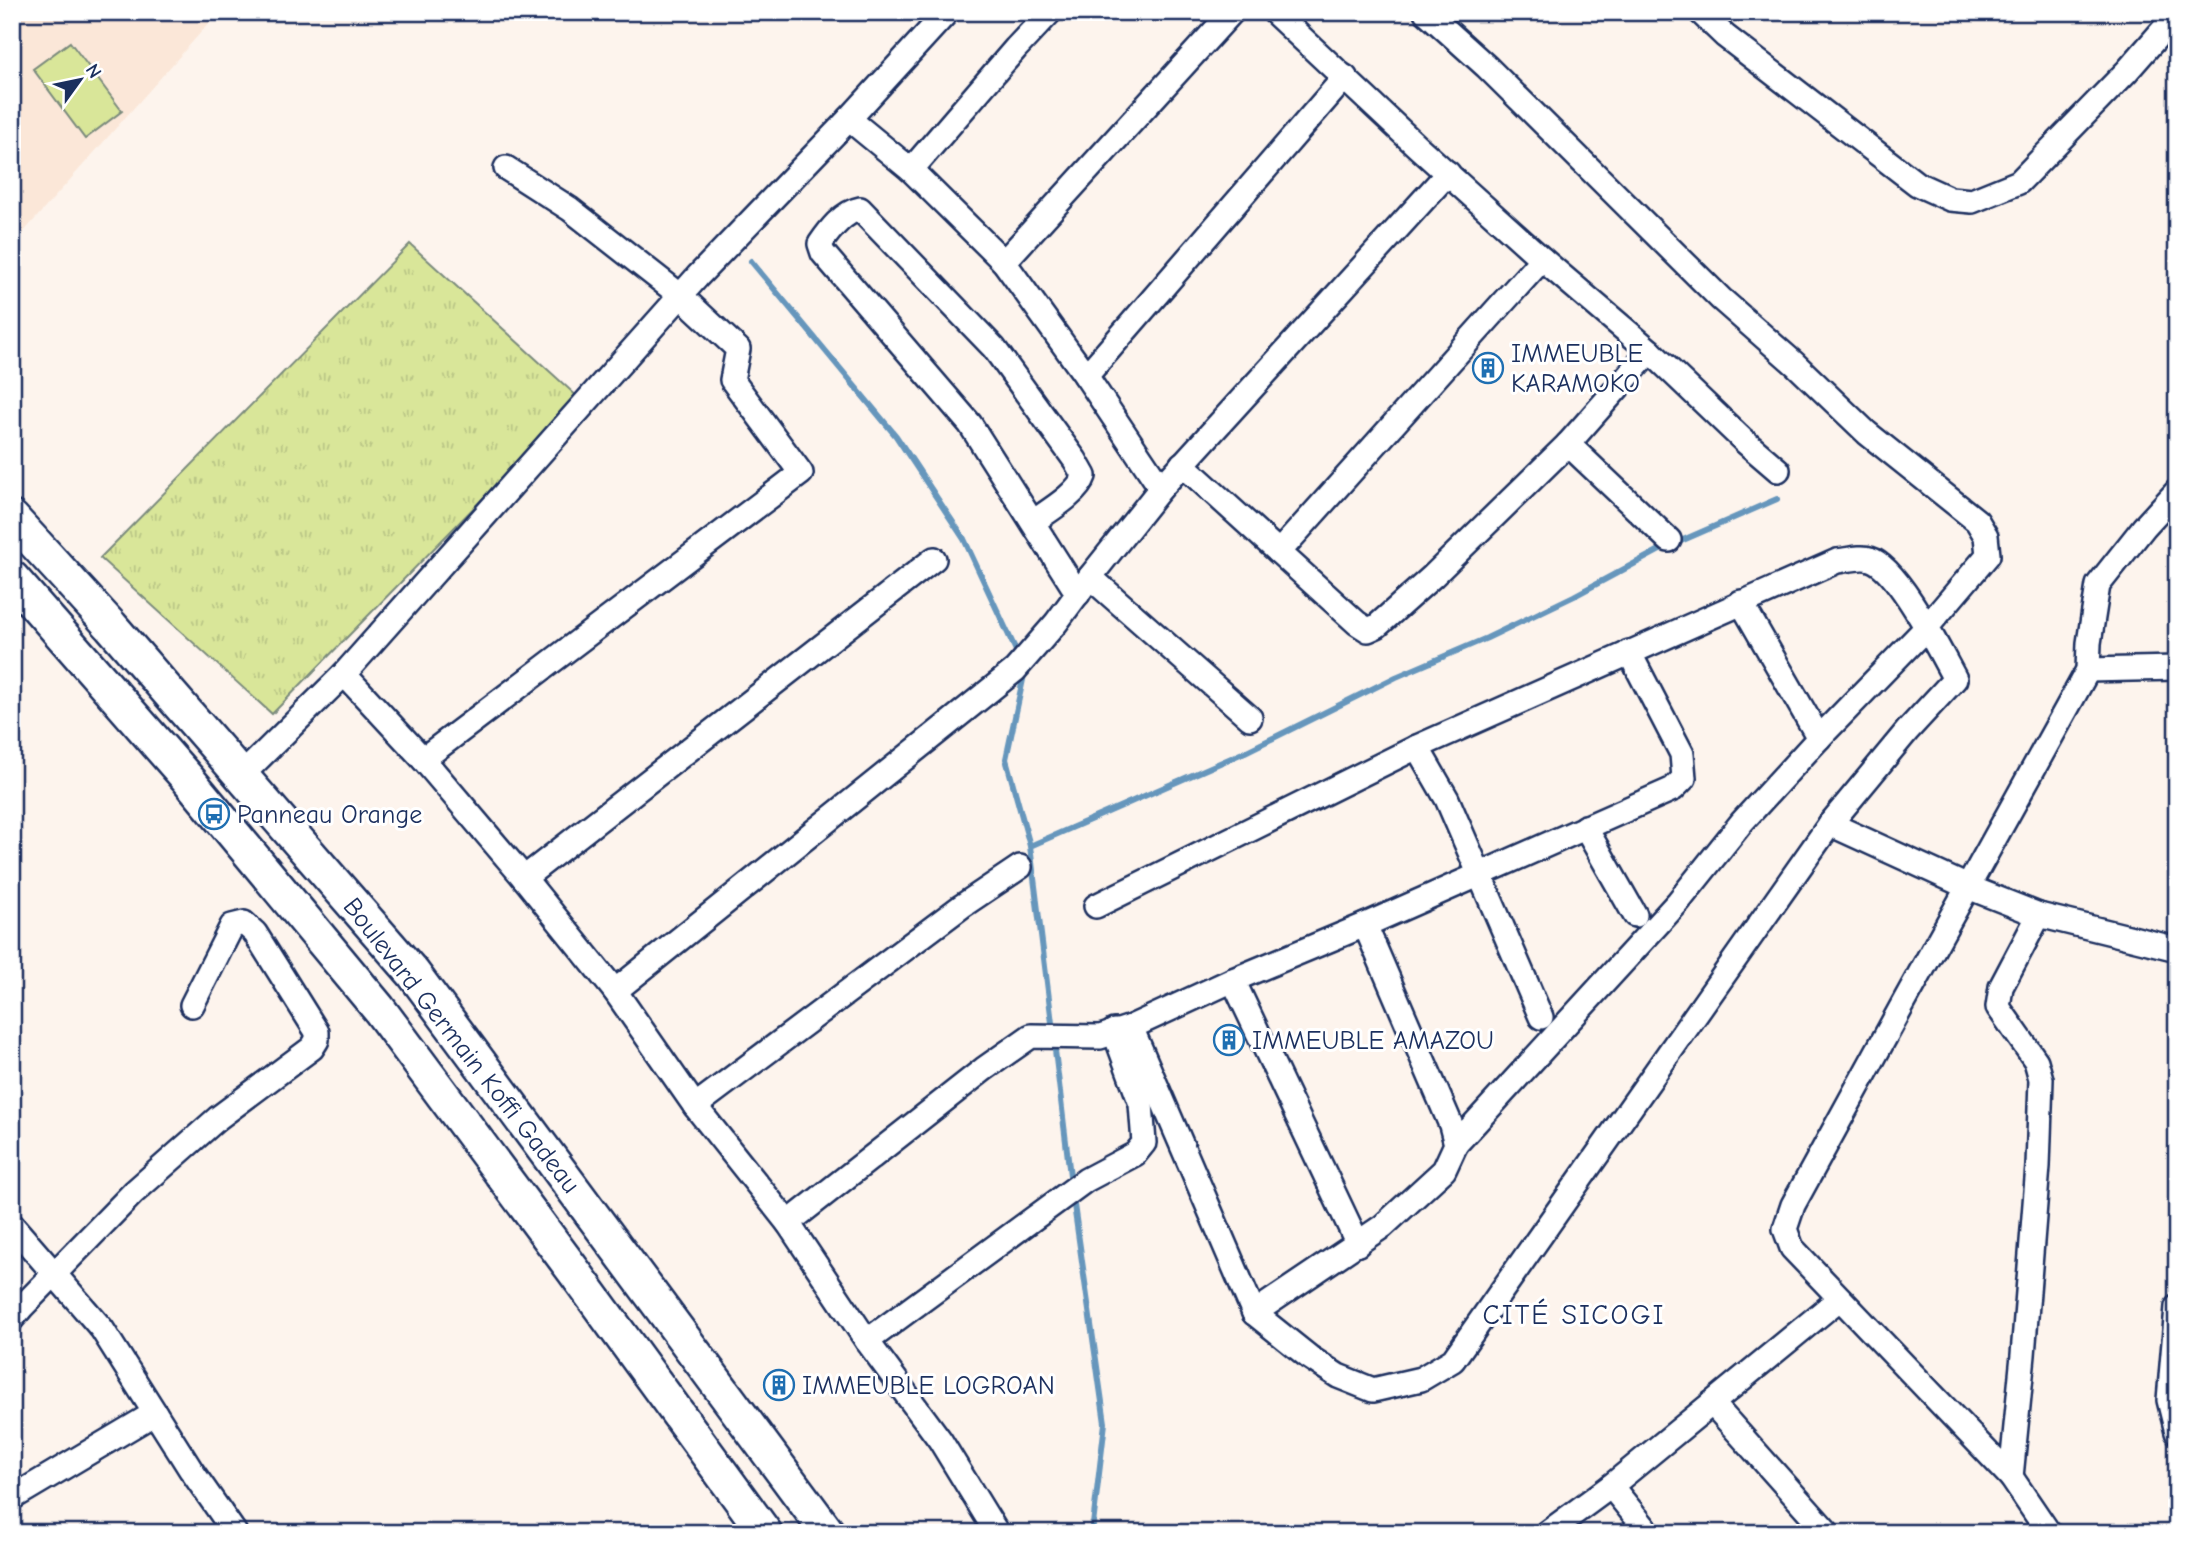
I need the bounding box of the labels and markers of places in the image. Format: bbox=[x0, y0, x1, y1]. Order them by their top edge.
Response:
place label: IMMEUBLE KARAMOKO bbox=[1511, 339, 1643, 399]
building icon: IMMEUBLE KARAMOKO bbox=[1471, 351, 1505, 385]
bus stop icon: Panneau Orange bbox=[197, 797, 231, 831]
place label: Panneau Orange bbox=[237, 800, 422, 830]
building icon: IMMEUBLE AMAZOU bbox=[1212, 1023, 1246, 1057]
place label: IMMEUBLE AMAZOU bbox=[1252, 1026, 1494, 1056]
building icon: IMMEUBLE LOGROAN bbox=[762, 1368, 796, 1402]
place label: IMMEUBLE LOGROAN bbox=[802, 1371, 1055, 1401]

